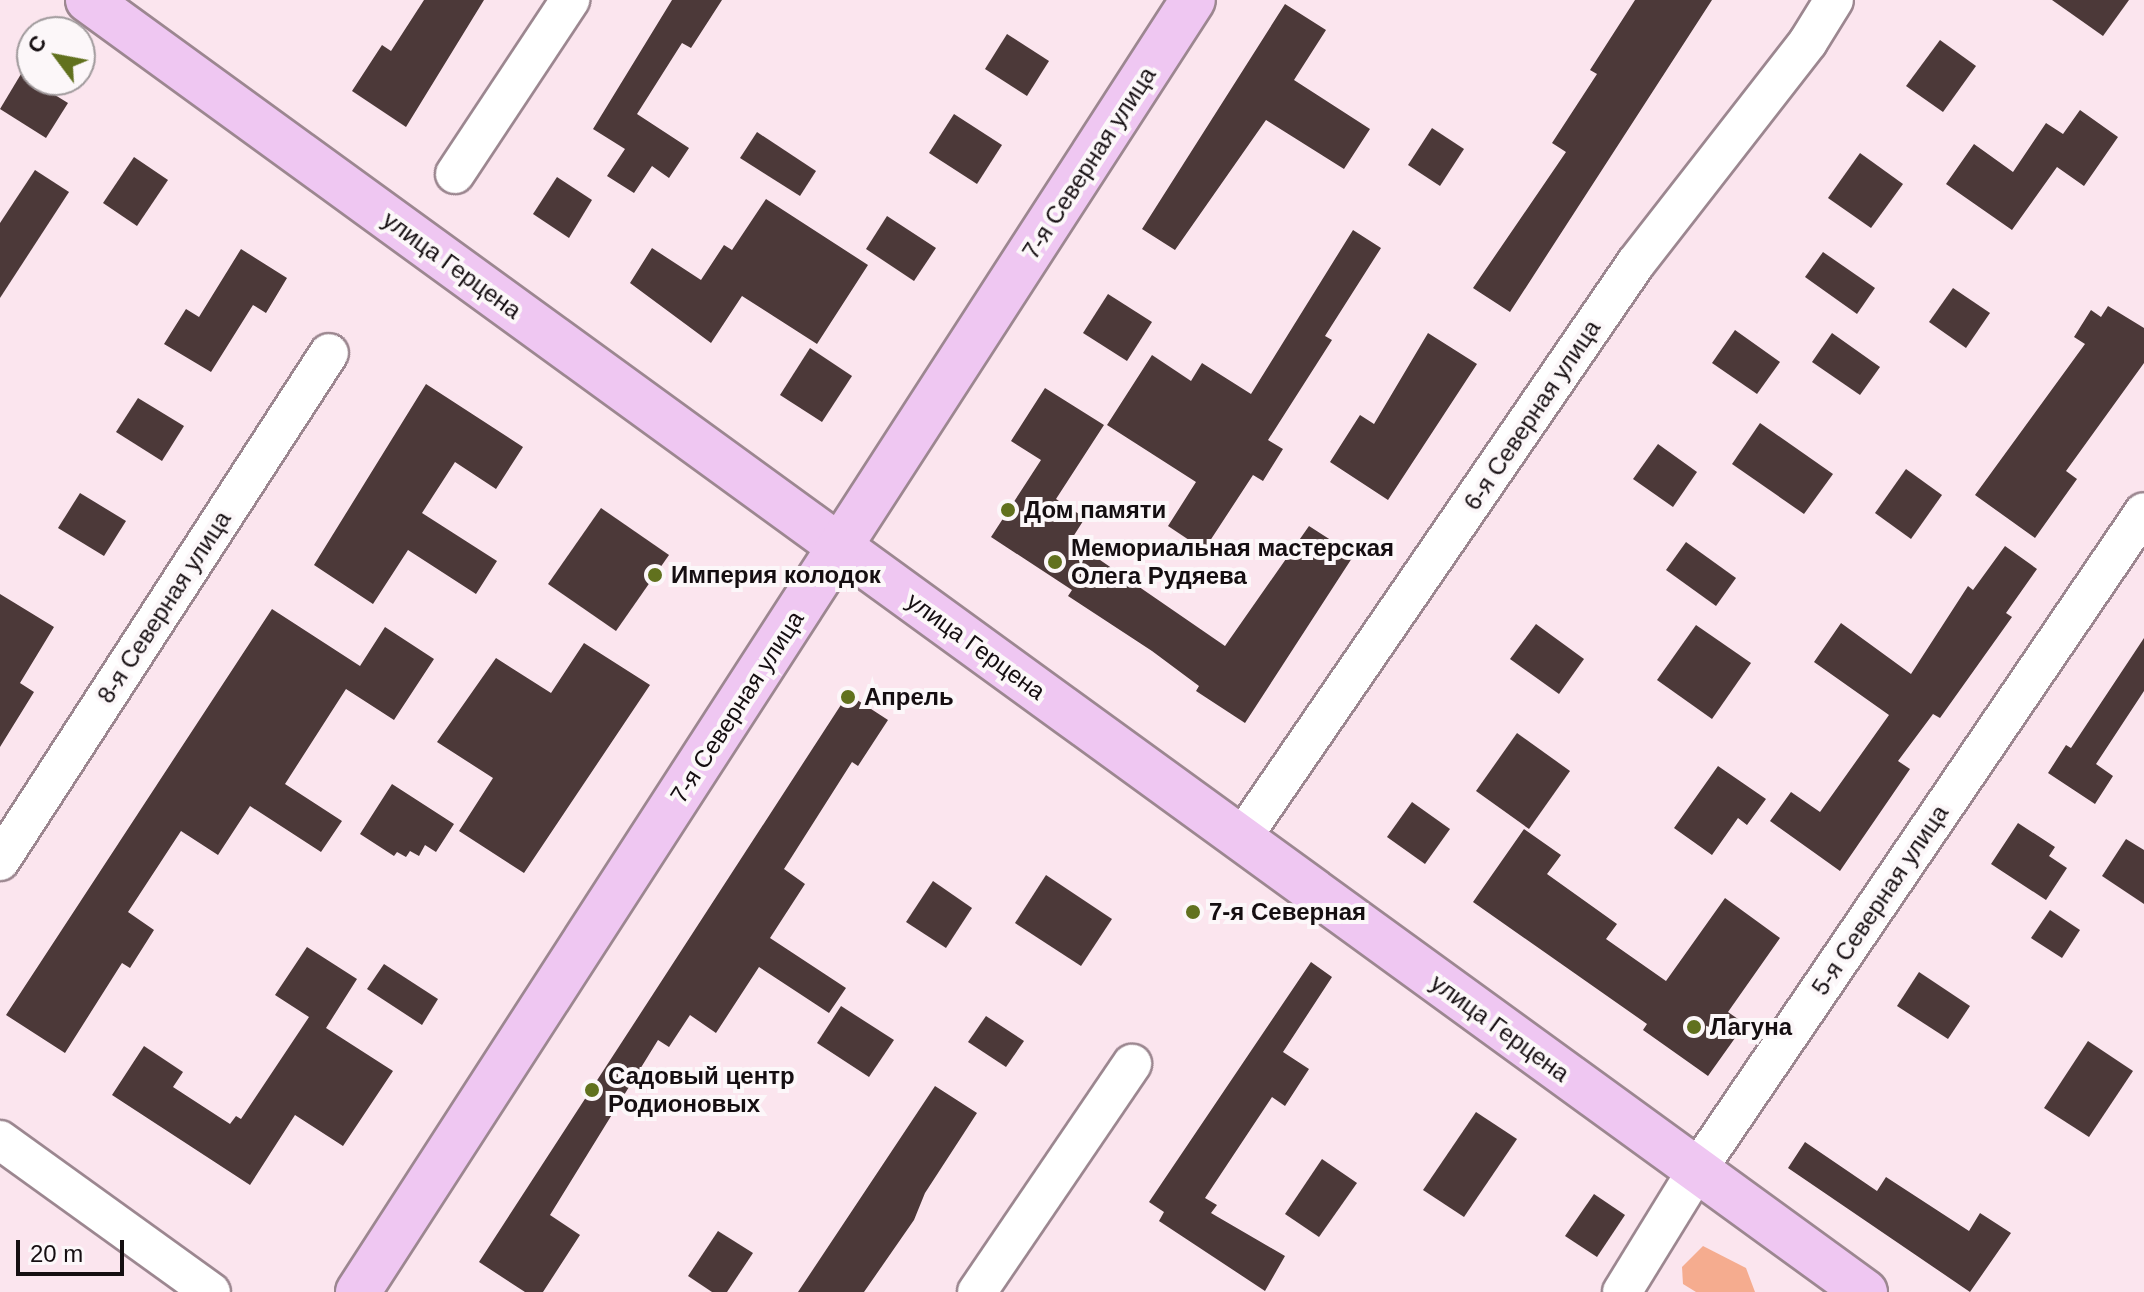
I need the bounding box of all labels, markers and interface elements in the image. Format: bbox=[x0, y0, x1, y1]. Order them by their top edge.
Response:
north arrow bbox=[16, 16, 96, 96]
text: С bbox=[22, 31, 52, 57]
street label: 7-я Северная улица bbox=[1016, 62, 1162, 264]
street label: улица Герцена bbox=[377, 205, 527, 325]
street label: 6-я Северная улица bbox=[1458, 314, 1606, 516]
place label: Дом памяти bbox=[1024, 496, 1166, 524]
marker: Дом памяти bbox=[999, 501, 1017, 519]
street label: 8-я Северная улица bbox=[91, 506, 237, 708]
place label: Мемориальная мастерская Олега Рудяева bbox=[1071, 534, 1394, 590]
marker: Мемориальная мастерская Олега Рудяева bbox=[1046, 553, 1064, 571]
place label: Империя колодок bbox=[671, 561, 881, 589]
marker: Империя колодок bbox=[646, 566, 664, 584]
street label: улица Герцена bbox=[901, 586, 1051, 706]
street label: 7-я Северная улица bbox=[664, 606, 810, 808]
place label: Апрель bbox=[864, 683, 954, 711]
marker: Апрель bbox=[839, 688, 857, 706]
street label: 5-я Северная улица bbox=[1806, 799, 1954, 1001]
place label: 7-я Северная bbox=[1209, 898, 1366, 926]
marker: 7-я Северная bbox=[1184, 903, 1202, 921]
street label: улица Герцена bbox=[1425, 968, 1575, 1088]
place label: Лагуна bbox=[1710, 1013, 1792, 1041]
marker: Лагуна bbox=[1685, 1018, 1703, 1036]
place label: Садовый центр Родионовых bbox=[608, 1062, 795, 1118]
marker: Садовый центр Родионовых bbox=[583, 1081, 601, 1099]
scale bar bbox=[20, 1224, 128, 1274]
text: 20 m bbox=[30, 1240, 83, 1267]

